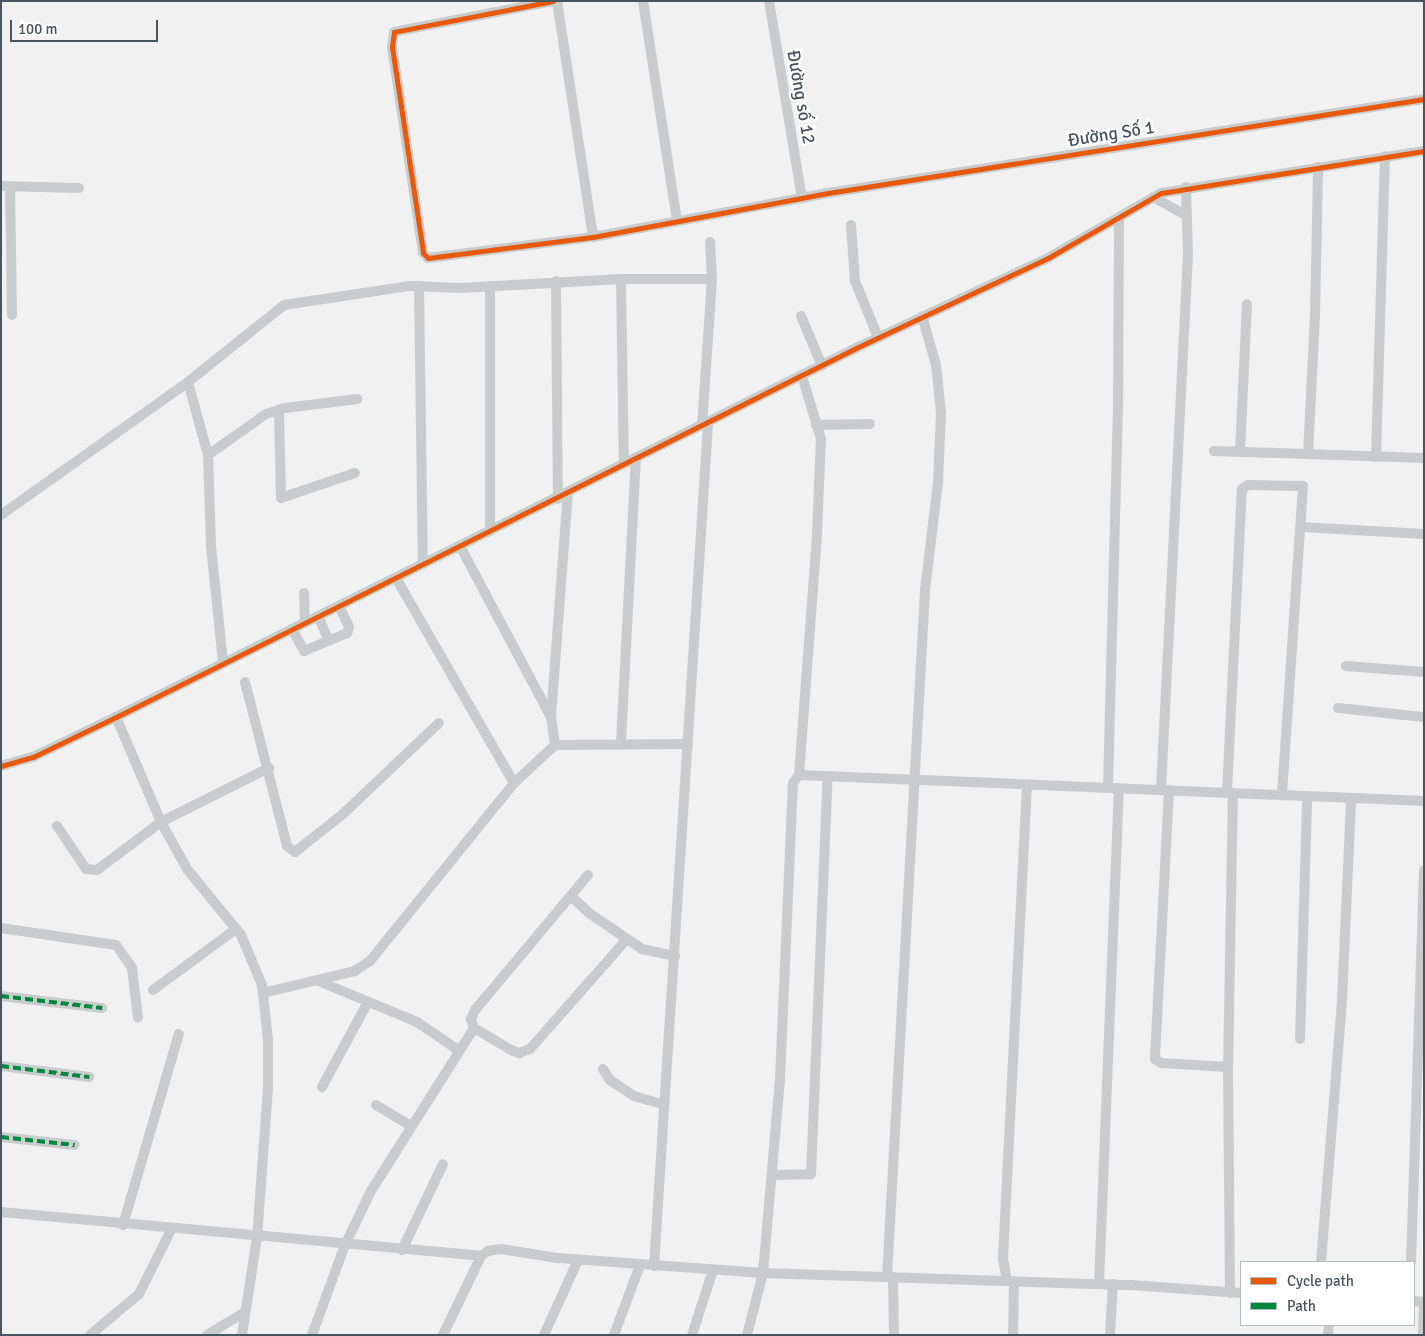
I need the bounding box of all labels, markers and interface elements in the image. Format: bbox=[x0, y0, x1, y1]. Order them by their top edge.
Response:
scale bar bbox=[12, 10, 160, 42]
text: 100 m bbox=[18, 20, 58, 38]
street label: Đường số 12 bbox=[782, 48, 820, 146]
street label: Đường Số 1 bbox=[1066, 116, 1156, 152]
legend bbox=[1240, 1261, 1415, 1326]
text: Cycle path bbox=[1287, 1272, 1354, 1290]
text: Path bbox=[1287, 1297, 1316, 1315]

